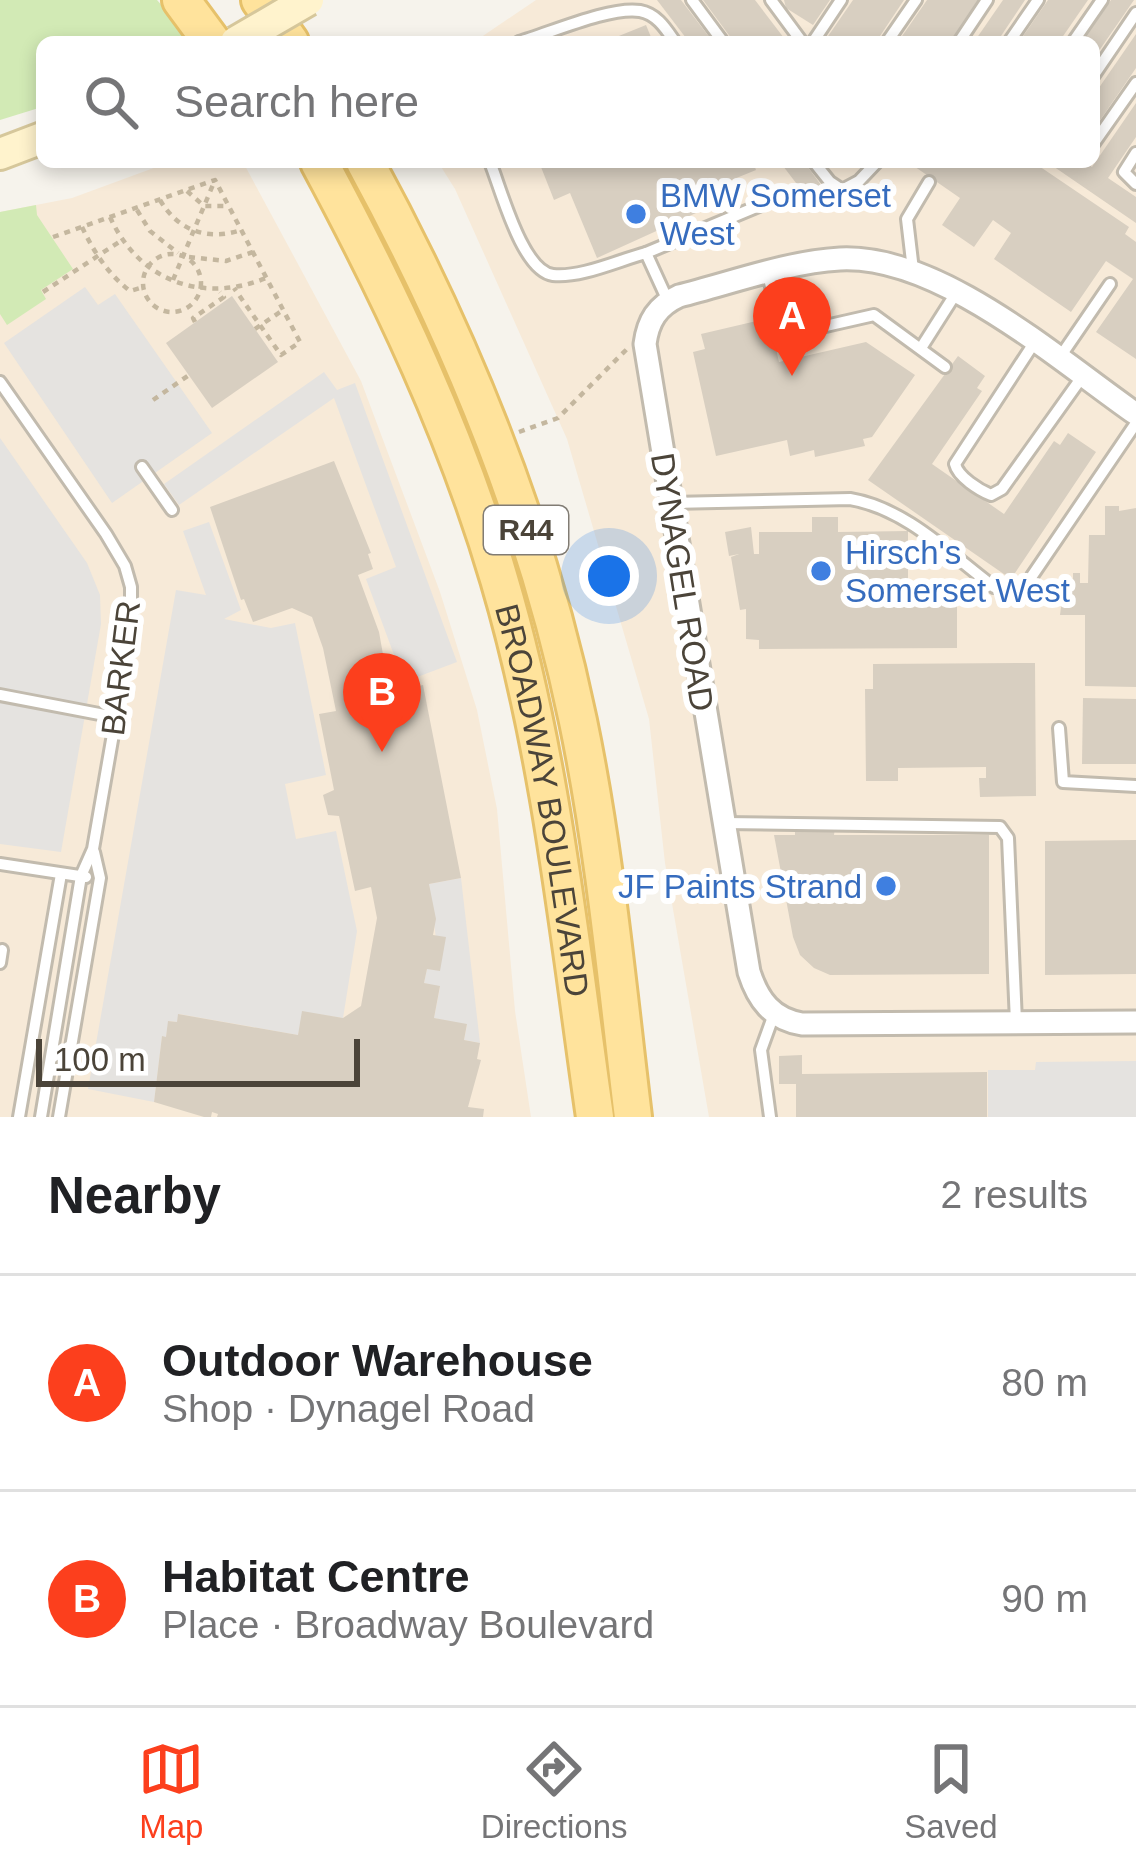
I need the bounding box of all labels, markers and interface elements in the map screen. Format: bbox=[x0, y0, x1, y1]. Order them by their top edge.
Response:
search box bbox=[36, 36, 1100, 168]
icon: search bbox=[78, 69, 144, 135]
text: Search here bbox=[174, 76, 419, 127]
place label: BMW Somerset West bbox=[660, 177, 891, 252]
marker: BMW Somerset West bbox=[623, 201, 649, 227]
pin: A bbox=[753, 277, 831, 376]
street label: DYNAGEL ROAD bbox=[644, 450, 721, 714]
road number: R44 bbox=[484, 506, 568, 554]
place label: Hirsch's Somerset West bbox=[845, 534, 1070, 609]
your location bbox=[579, 546, 639, 606]
marker: Hirsch's Somerset West bbox=[808, 558, 834, 584]
street label: BARKER bbox=[94, 598, 147, 738]
street label: BROADWAY BOULEVARD bbox=[488, 600, 596, 999]
pin: B bbox=[343, 653, 421, 752]
place label: JF Paints Strand bbox=[618, 868, 862, 905]
marker: JF Paints Strand bbox=[873, 873, 899, 899]
scale bar bbox=[36, 1033, 360, 1086]
text: 100 m bbox=[54, 1041, 146, 1078]
text: Nearby bbox=[48, 1167, 221, 1224]
text: 2 results bbox=[941, 1173, 1088, 1216]
text: Outdoor Warehouse bbox=[162, 1335, 593, 1386]
text: A bbox=[73, 1361, 101, 1404]
text: 80 m bbox=[1001, 1361, 1088, 1404]
text: Shop · Dynagel Road bbox=[162, 1387, 535, 1430]
text: Habitat Centre bbox=[162, 1551, 470, 1602]
text: B bbox=[73, 1577, 101, 1620]
text: 90 m bbox=[1001, 1577, 1088, 1620]
text: Place · Broadway Boulevard bbox=[162, 1603, 654, 1646]
tab: Map bbox=[138, 1736, 204, 1846]
tab: Directions bbox=[481, 1736, 628, 1846]
tab: Saved bbox=[904, 1736, 998, 1846]

